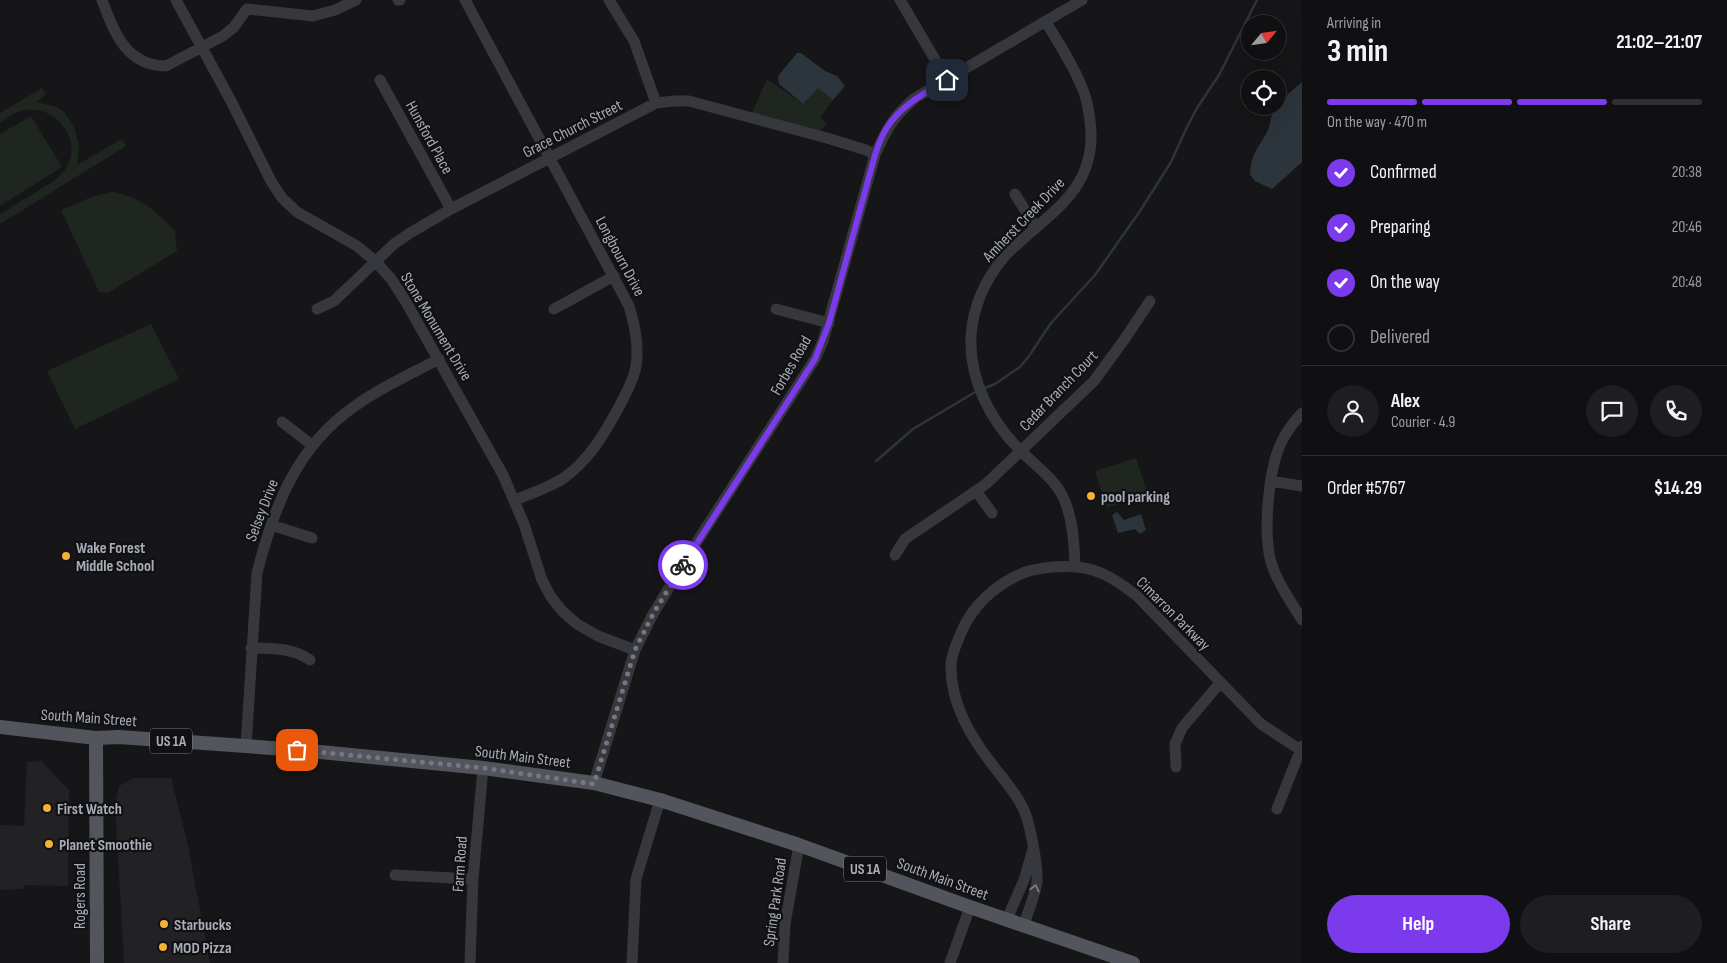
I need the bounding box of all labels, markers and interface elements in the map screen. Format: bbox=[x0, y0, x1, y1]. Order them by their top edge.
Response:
text: Arriving in bbox=[1327, 14, 1381, 33]
north arrow bbox=[1241, 15, 1286, 60]
map controls bbox=[1241, 15, 1286, 115]
text: 21:02–21:07 bbox=[1616, 31, 1702, 54]
text: 3 min bbox=[1327, 32, 1388, 71]
pin bbox=[926, 59, 968, 101]
icon: home bbox=[933, 66, 961, 94]
button: locate bbox=[1241, 70, 1286, 115]
street label: Grace Church Street bbox=[520, 96, 626, 163]
street label: Hunsford Place bbox=[401, 98, 457, 178]
text: On the way · 470 m bbox=[1327, 113, 1427, 132]
icon: check bbox=[1327, 159, 1355, 187]
text: Confirmed bbox=[1370, 161, 1437, 184]
text: 20:38 bbox=[1672, 163, 1702, 182]
street label: Amherst Creek Drive bbox=[978, 174, 1069, 267]
street label: Longbourn Drive bbox=[591, 214, 649, 300]
icon: check bbox=[1327, 214, 1355, 242]
text: Preparing bbox=[1370, 216, 1431, 239]
text: 20:46 bbox=[1672, 218, 1702, 237]
street label: Stone Monument Drive bbox=[396, 269, 475, 384]
icon: check bbox=[1327, 269, 1355, 297]
text: On the way bbox=[1370, 271, 1440, 294]
text: 20:48 bbox=[1672, 273, 1702, 292]
text: Delivered bbox=[1370, 326, 1430, 349]
street label: Forbes Road bbox=[767, 333, 816, 399]
street label: Cedar Branch Court bbox=[1016, 347, 1102, 435]
button: person bbox=[1327, 385, 1379, 437]
button: chat bbox=[1586, 385, 1638, 437]
button: phone bbox=[1650, 385, 1702, 437]
text: Alex bbox=[1391, 390, 1420, 413]
text: Courier · 4.9 bbox=[1391, 413, 1455, 432]
street label: Selsey Drive bbox=[242, 477, 283, 544]
text: Order #5767 bbox=[1327, 477, 1405, 500]
text: $14.29 bbox=[1654, 477, 1702, 500]
place label: pool parking bbox=[1101, 488, 1170, 507]
marker: pool parking bbox=[1085, 490, 1097, 502]
place label: Wake Forest Middle School bbox=[76, 539, 154, 576]
courier bbox=[658, 540, 708, 590]
marker: Wake Forest Middle School bbox=[60, 550, 72, 562]
icon: bike bbox=[669, 551, 697, 579]
street label: Cimarron Parkway bbox=[1132, 573, 1214, 655]
street label: South Main Street bbox=[40, 706, 138, 731]
road number: US 1A bbox=[150, 728, 192, 754]
pin bbox=[276, 729, 318, 771]
icon: bag bbox=[283, 736, 311, 764]
street label: South Main Street bbox=[474, 742, 572, 773]
place label: First Watch bbox=[57, 800, 122, 819]
marker: First Watch bbox=[41, 802, 53, 814]
place label: Planet Smoothie bbox=[59, 836, 152, 855]
street label: Farm Road bbox=[449, 836, 472, 893]
marker: Planet Smoothie bbox=[43, 838, 55, 850]
street label: South Main Street bbox=[894, 854, 991, 905]
road number: US 1A bbox=[844, 856, 886, 882]
street label: Spring Park Road bbox=[760, 857, 791, 948]
street label: Rogers Road bbox=[71, 863, 90, 929]
one-way arrow bbox=[1029, 883, 1040, 892]
button: Help bbox=[1327, 895, 1510, 953]
button: Share bbox=[1520, 895, 1702, 953]
place label: Starbucks bbox=[174, 916, 231, 935]
marker: Starbucks bbox=[158, 918, 170, 930]
place label: MOD Pizza bbox=[173, 939, 232, 958]
marker: MOD Pizza bbox=[157, 941, 169, 953]

